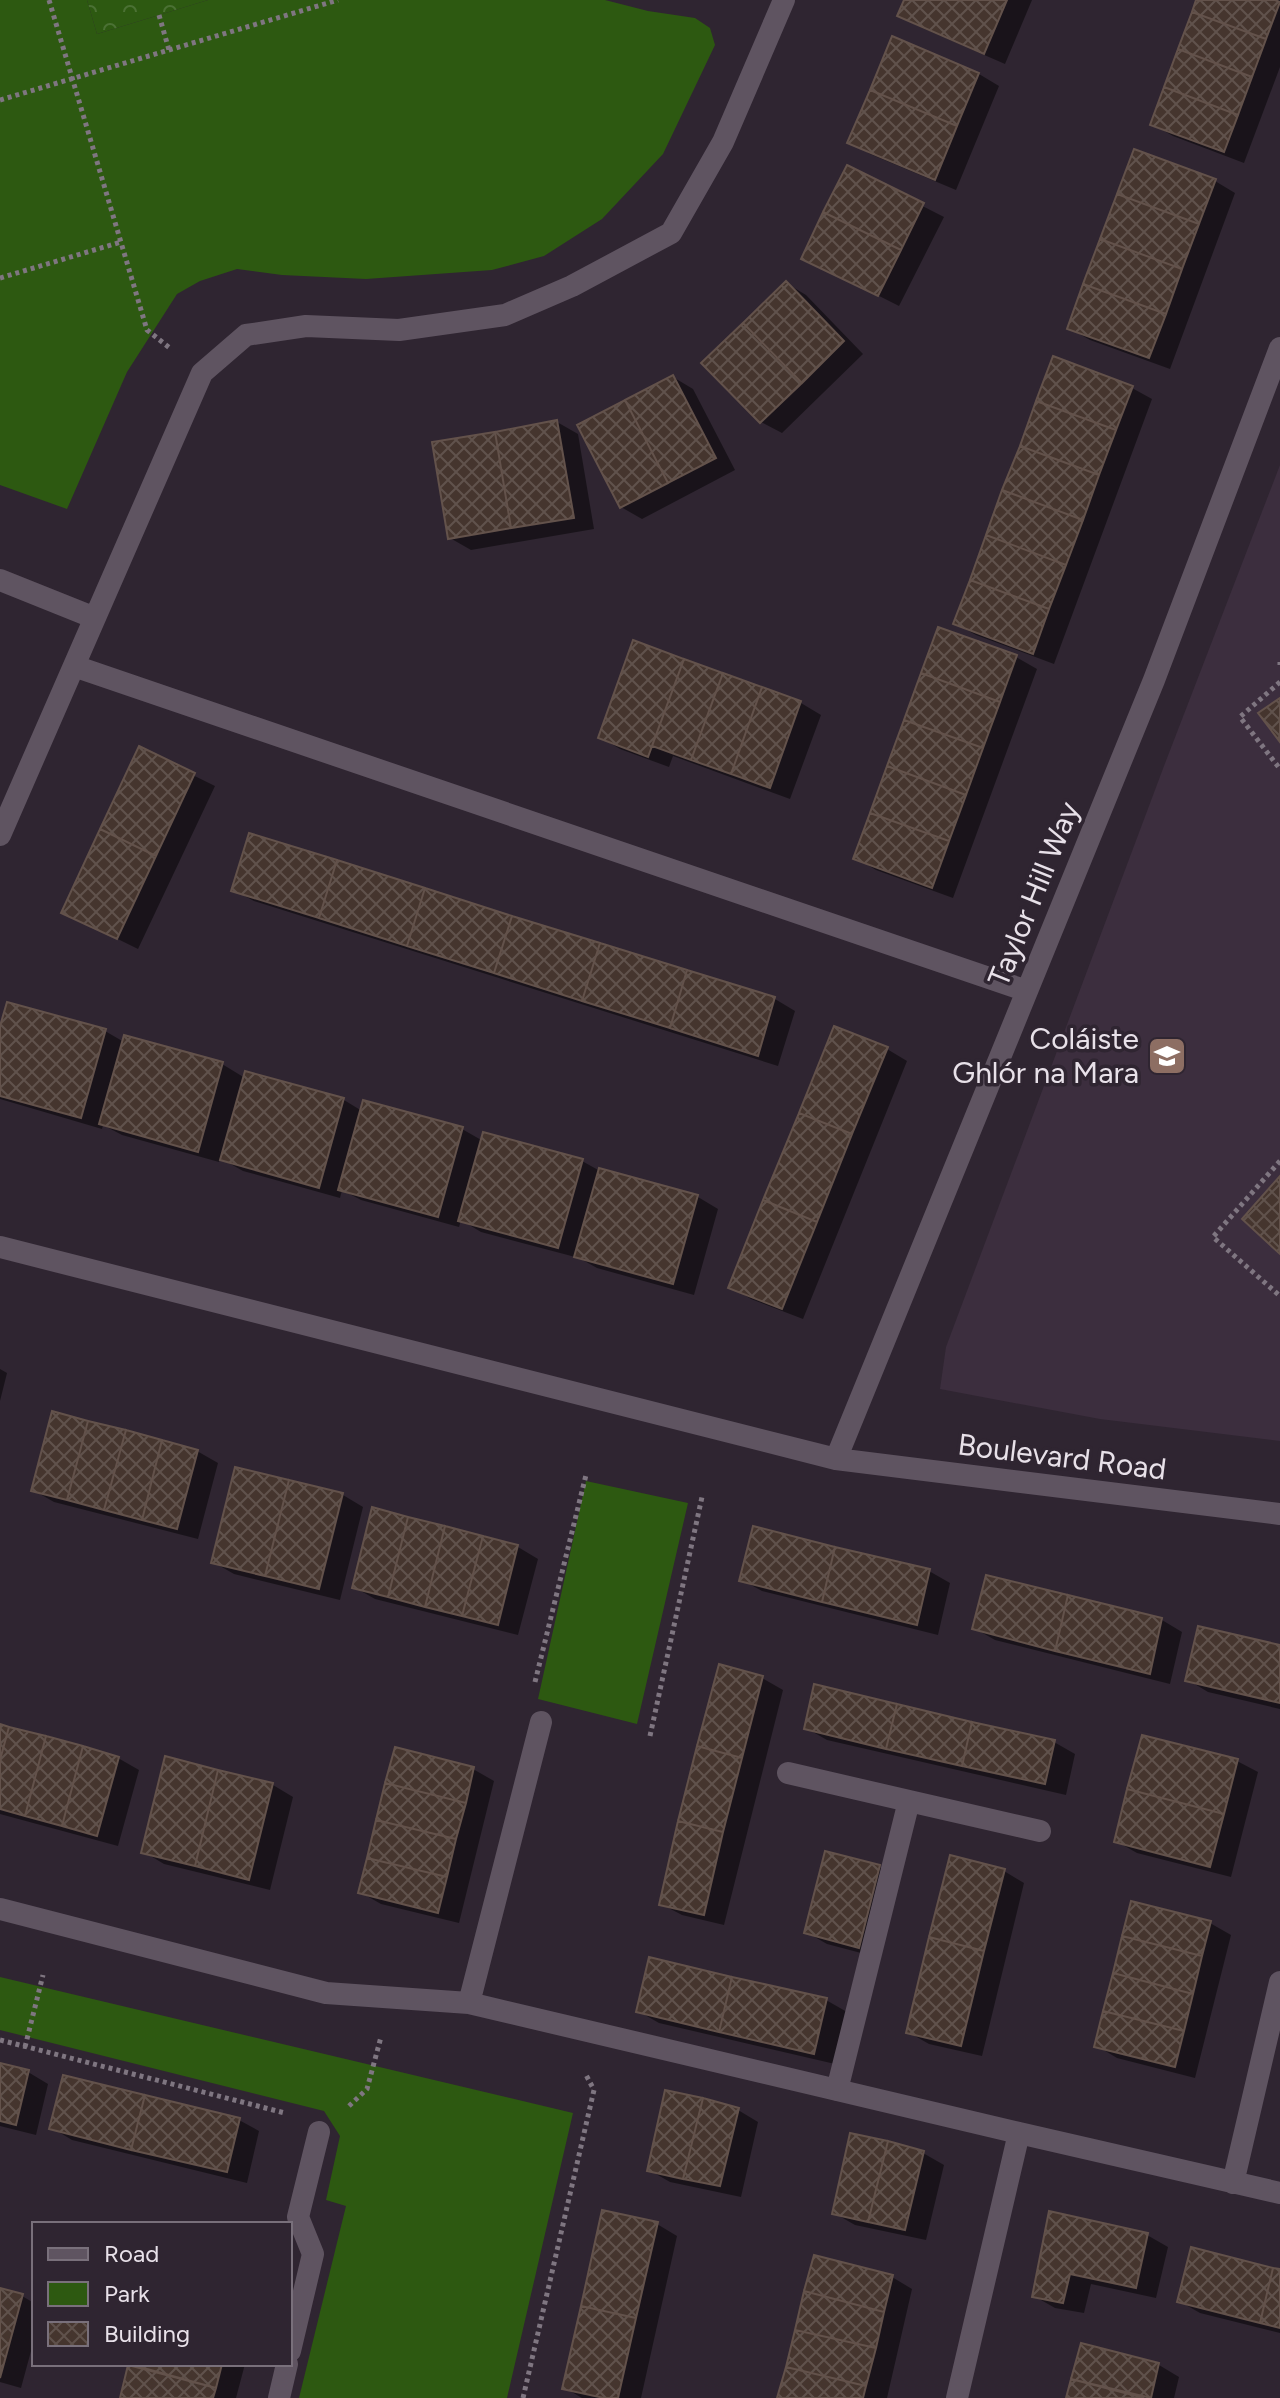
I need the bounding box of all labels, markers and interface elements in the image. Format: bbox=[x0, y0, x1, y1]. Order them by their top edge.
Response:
street label: Taylor Hill Way bbox=[980, 796, 1087, 991]
place label: Coláiste Ghlór na Mara bbox=[952, 1020, 1139, 1091]
school or university icon: Coláiste Ghlór na Mara bbox=[1146, 1035, 1188, 1077]
street label: Boulevard Road bbox=[956, 1425, 1168, 1488]
legend bbox=[32, 2222, 292, 2366]
text: Road bbox=[104, 2239, 159, 2268]
text: Park bbox=[104, 2279, 150, 2308]
text: Building bbox=[104, 2319, 190, 2348]

